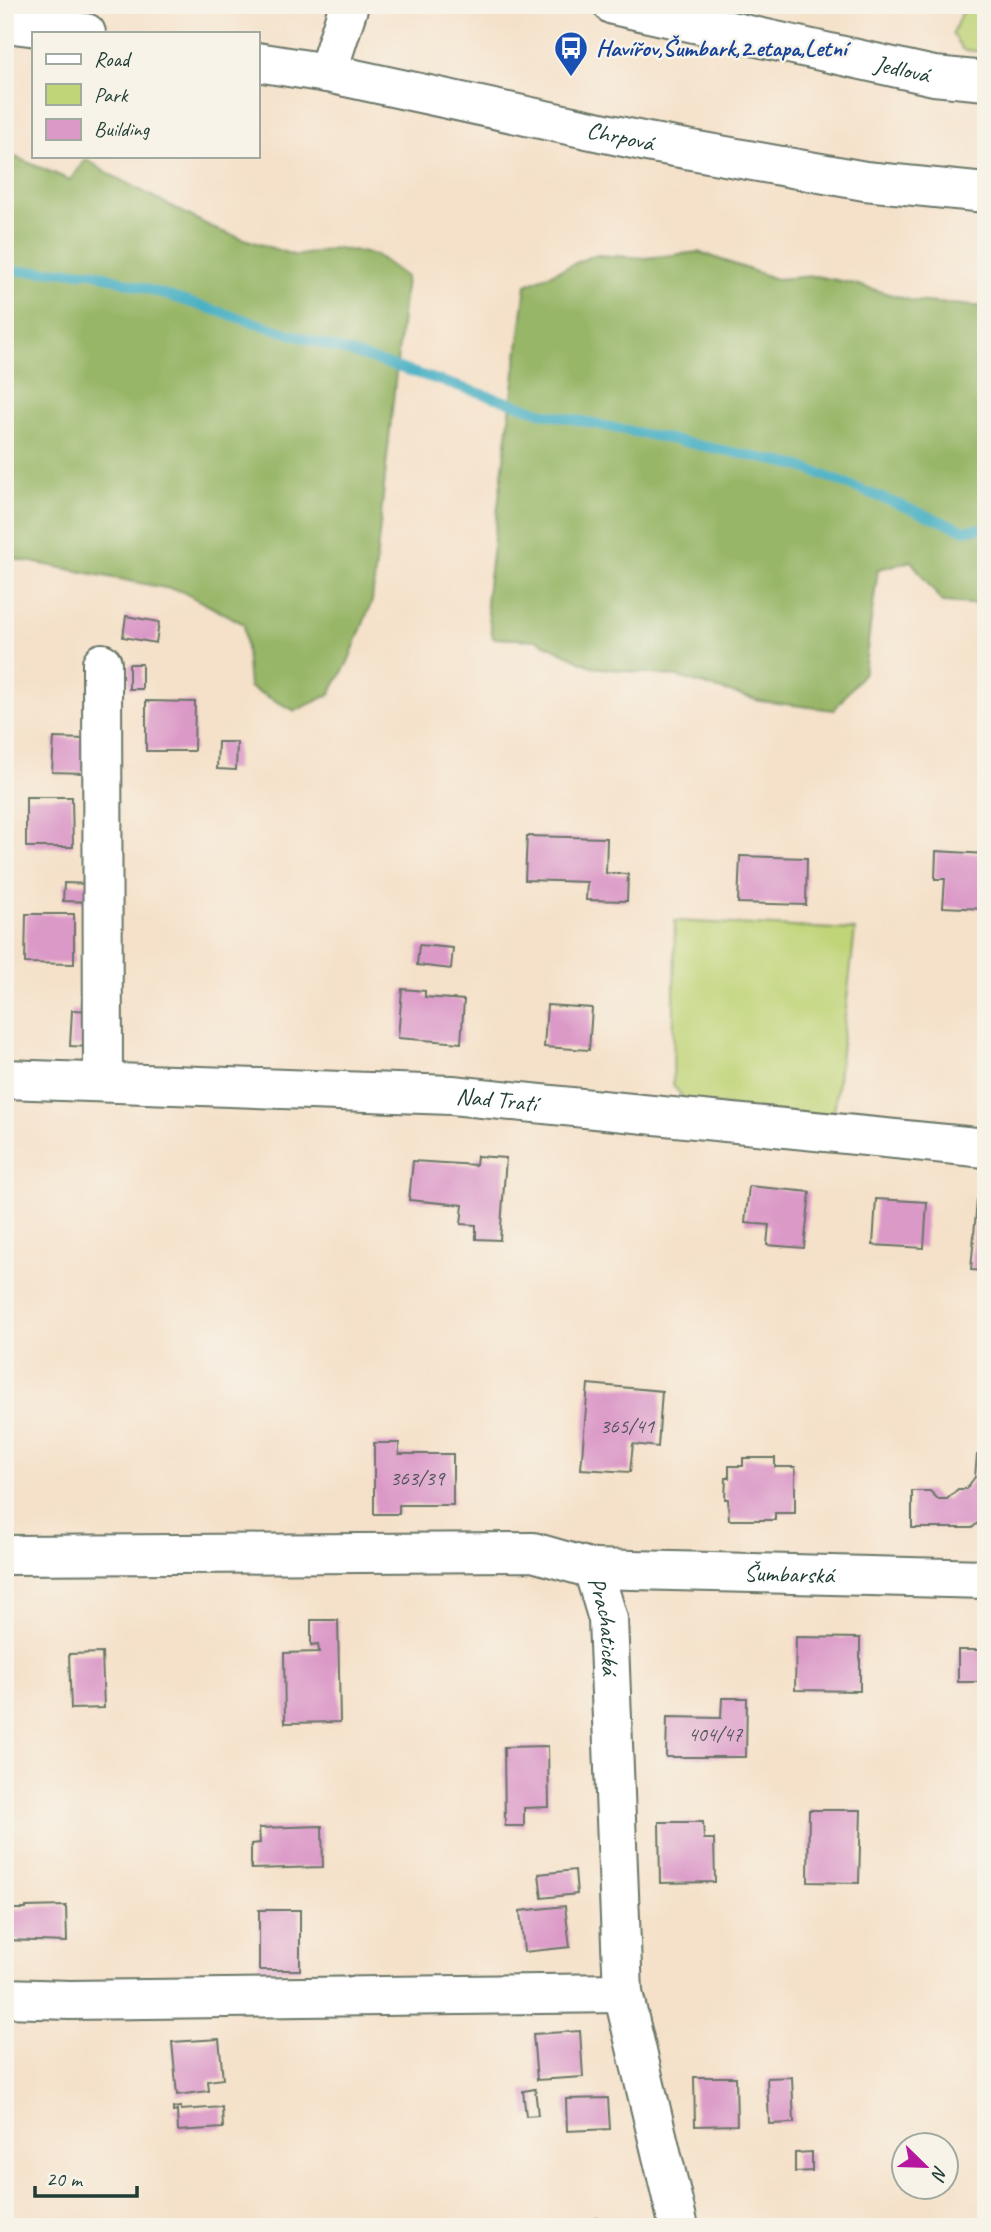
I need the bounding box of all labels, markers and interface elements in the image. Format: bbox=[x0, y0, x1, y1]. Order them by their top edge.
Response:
bus stop icon: Havířov,Šumbark,2.etapa,Letní bbox=[552, 29, 590, 78]
legend bbox=[32, 32, 259, 158]
place label: Havířov,Šumbark,2.etapa,Letní bbox=[596, 33, 851, 63]
text: Road bbox=[94, 46, 133, 72]
street label: Jedlová bbox=[871, 48, 935, 90]
text: Park bbox=[94, 82, 129, 108]
street label: Chrpová bbox=[584, 115, 658, 158]
text: Building bbox=[94, 116, 151, 142]
street label: Nad Tratí bbox=[455, 1081, 543, 1119]
house number: 365/41 bbox=[600, 1413, 656, 1439]
house number: 363/39 bbox=[390, 1465, 446, 1491]
street label: Šumbarská bbox=[743, 1558, 837, 1590]
street label: Prachatická bbox=[581, 1573, 625, 1678]
house number: 404/47 bbox=[688, 1721, 744, 1747]
north arrow bbox=[890, 2130, 960, 2200]
scale bar bbox=[35, 2155, 136, 2199]
text: N bbox=[925, 2162, 953, 2185]
text: 20 m bbox=[46, 2166, 84, 2192]

